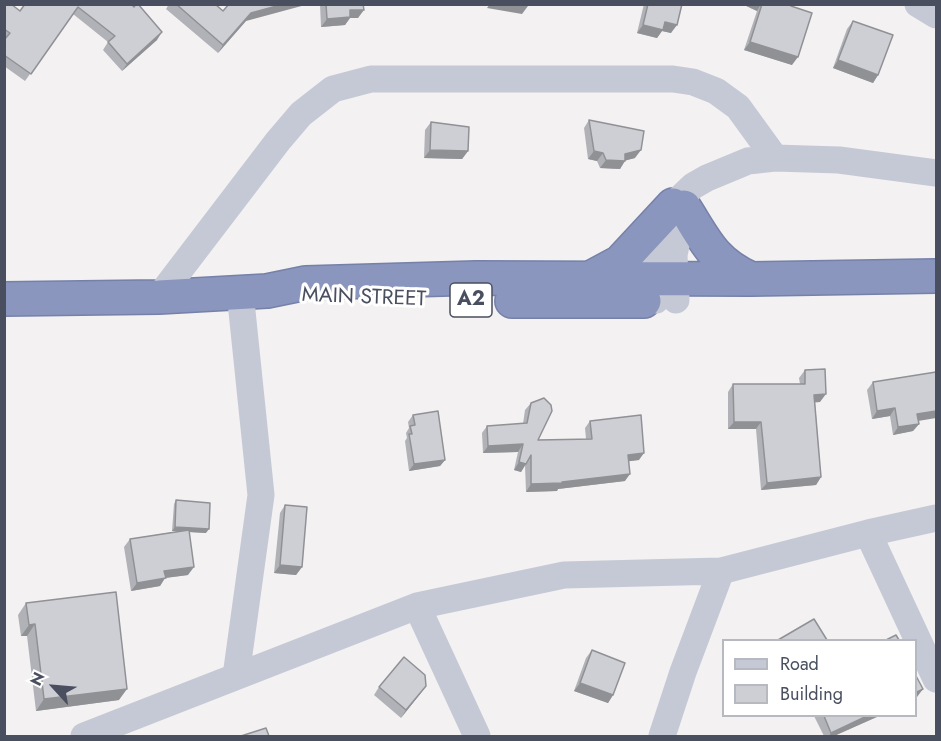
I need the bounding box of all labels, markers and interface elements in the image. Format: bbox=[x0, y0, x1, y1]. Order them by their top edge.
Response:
street label: MAIN STREET bbox=[301, 283, 427, 313]
road number: A2 bbox=[450, 283, 492, 317]
legend bbox=[722, 639, 917, 717]
text: Road bbox=[780, 651, 819, 677]
north arrow bbox=[24, 657, 84, 717]
text: N bbox=[24, 668, 50, 690]
text: Building bbox=[780, 681, 843, 707]

